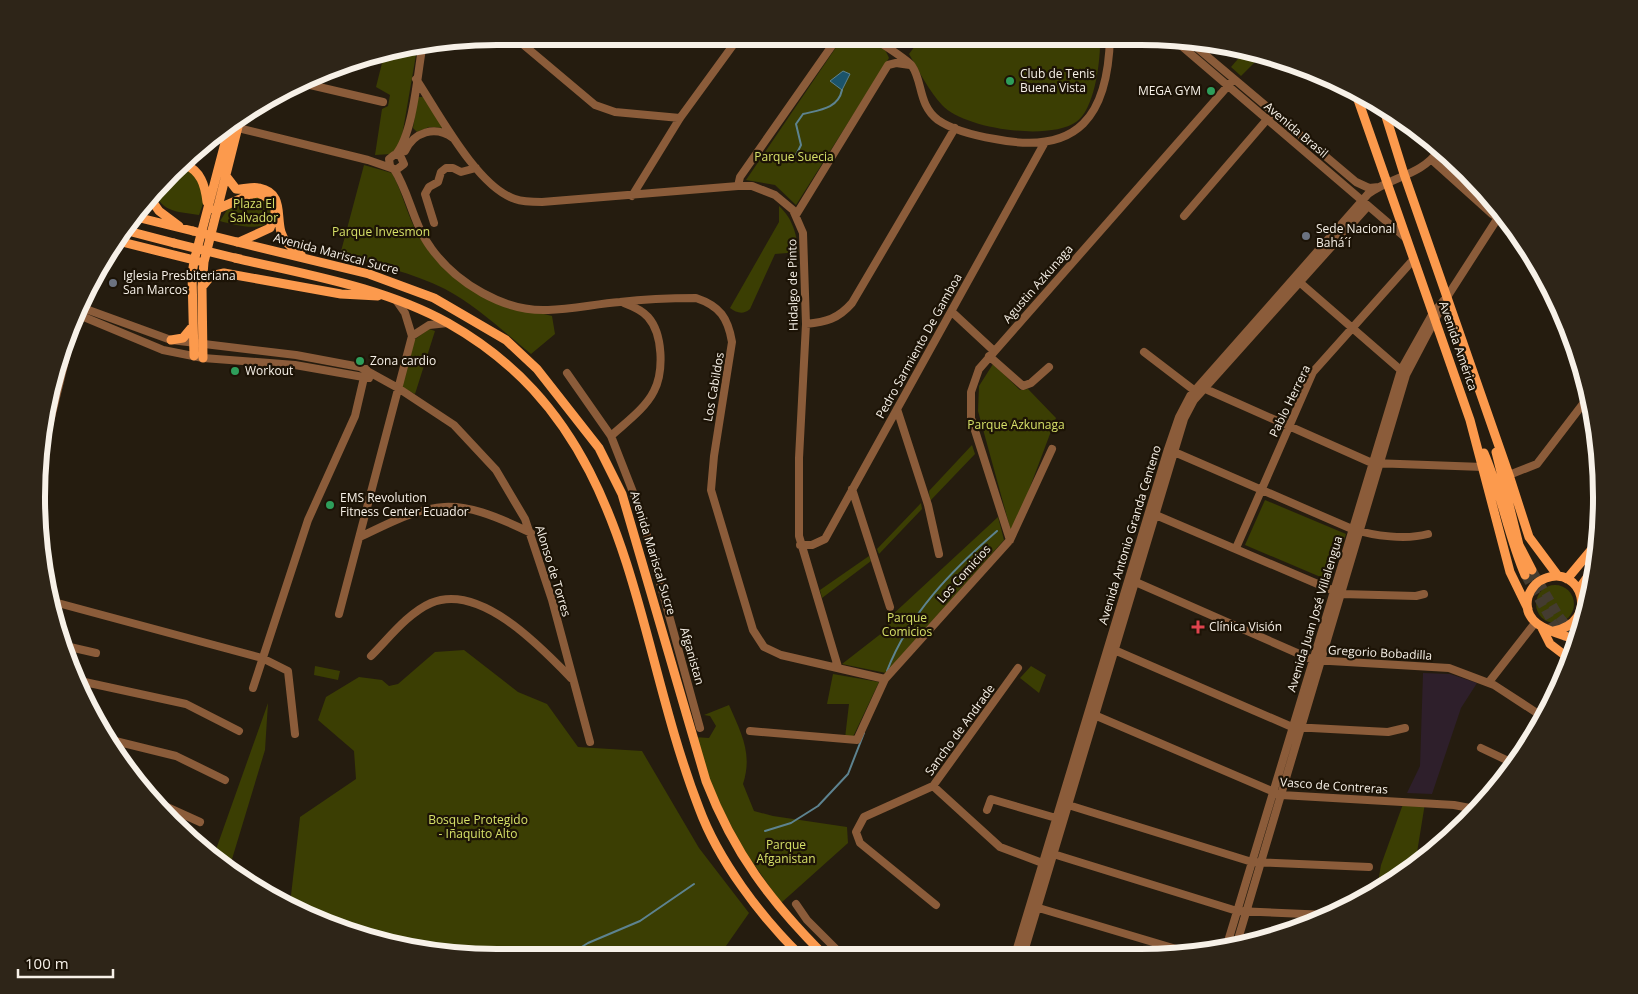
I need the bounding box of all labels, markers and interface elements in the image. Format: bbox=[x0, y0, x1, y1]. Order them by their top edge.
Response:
place label: Club de Tenis Buena Vista bbox=[1020, 65, 1095, 96]
marker: Club de Tenis Buena Vista bbox=[1004, 75, 1016, 87]
place label: MEGA GYM bbox=[1138, 82, 1201, 99]
marker: MEGA GYM bbox=[1205, 85, 1217, 97]
street label: Avenida Brasil bbox=[1261, 98, 1332, 161]
park label: Parque Suecia bbox=[754, 148, 834, 165]
park label: Plaza El Salvador bbox=[230, 195, 278, 226]
place label: Sede Nacional Bahá´í bbox=[1316, 220, 1395, 251]
park label: Parque Invesmon bbox=[332, 223, 430, 240]
street label: Avenida Mariscal Sucre bbox=[272, 229, 401, 278]
marker: Sede Nacional Bahá´í bbox=[1300, 230, 1312, 242]
street label: Hidalgo de Pinto bbox=[783, 239, 802, 331]
street label: Agustin Azkunaga bbox=[999, 241, 1077, 327]
place label: Iglesia Presbiteriana San Marcos bbox=[123, 267, 236, 298]
street label: Pedro Sarmiento De Gamboa bbox=[871, 270, 966, 422]
marker: Iglesia Presbiteriana San Marcos bbox=[107, 277, 119, 289]
street label: Avenida América bbox=[1435, 299, 1482, 393]
street label: Los Cabildos bbox=[699, 351, 728, 423]
place label: Zona cardio bbox=[370, 352, 436, 369]
marker: Zona cardio bbox=[354, 355, 366, 367]
place label: Workout bbox=[245, 362, 293, 379]
street label: Pablo Herrera bbox=[1265, 362, 1314, 440]
marker: Workout bbox=[229, 365, 241, 377]
park label: Parque Azkunaga bbox=[967, 416, 1065, 433]
street label: Avenida Antonio Granda Centeno bbox=[1094, 443, 1165, 627]
place label: EMS Revolution Fitness Center Ecuador bbox=[340, 489, 469, 520]
street label: Avenida Mariscal Sucre bbox=[627, 489, 681, 617]
marker: EMS Revolution Fitness Center Ecuador bbox=[324, 499, 336, 511]
street label: Alonso de Torres bbox=[532, 523, 576, 619]
street label: Avenida Juan José Villalengua bbox=[1283, 534, 1346, 694]
street label: Los Comicios bbox=[933, 541, 995, 606]
park label: Parque Comicios bbox=[882, 609, 933, 640]
place label: Clínica Visión bbox=[1209, 618, 1282, 635]
marker: Clínica Visión bbox=[1191, 620, 1205, 634]
street label: Afganistan bbox=[676, 625, 709, 687]
street label: Gregorio Bobadilla bbox=[1327, 641, 1433, 664]
street label: Sancho de Andrade bbox=[921, 680, 999, 779]
street label: Vasco de Contreras bbox=[1279, 773, 1389, 798]
park label: Bosque Protegido - Iñaquito Alto bbox=[428, 811, 528, 842]
park label: Parque Afganistan bbox=[756, 836, 816, 867]
scale bar bbox=[18, 946, 112, 978]
text: 100 m bbox=[25, 953, 69, 973]

